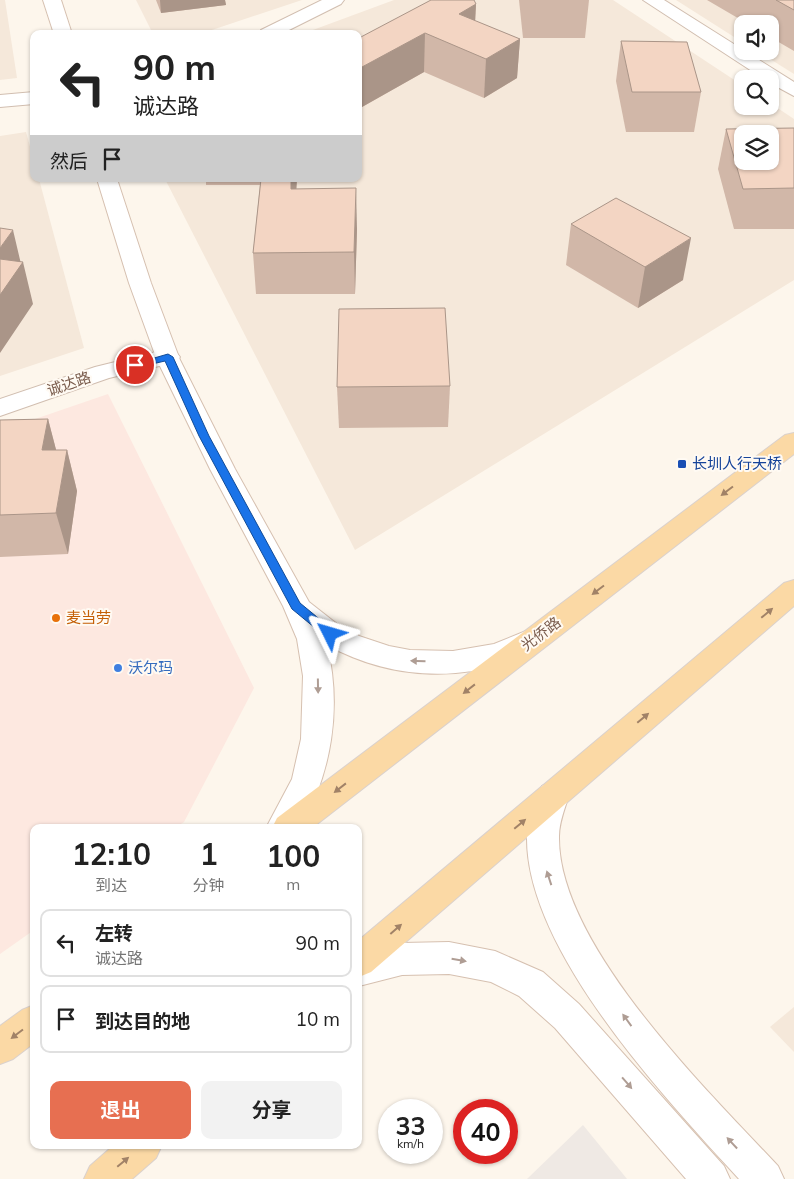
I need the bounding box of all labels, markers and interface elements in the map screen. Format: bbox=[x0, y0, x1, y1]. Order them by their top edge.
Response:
map controls bbox=[734, 15, 779, 170]
button: sound bbox=[734, 15, 779, 60]
text: 90 m bbox=[133, 45, 216, 89]
icon: left bbox=[50, 50, 115, 115]
button: search bbox=[734, 70, 779, 115]
text: 诚达路 bbox=[133, 92, 199, 120]
button: layers bbox=[734, 125, 779, 170]
icon: arrive bbox=[98, 145, 126, 173]
text: 然后 bbox=[50, 149, 88, 173]
pin bbox=[114, 344, 156, 386]
icon: arrive bbox=[121, 351, 149, 379]
street label: 诚达路 bbox=[44, 367, 93, 400]
place label: 长圳人行天桥 bbox=[692, 454, 782, 473]
marker: 长圳人行天桥 bbox=[676, 458, 688, 470]
one-way arrow bbox=[721, 486, 734, 497]
one-way arrow bbox=[591, 585, 605, 595]
position arrow bbox=[303, 607, 355, 659]
place label: 麦当劳 bbox=[66, 608, 111, 627]
one-way arrow bbox=[761, 608, 773, 619]
marker: 麦当劳 bbox=[50, 612, 62, 624]
street label: 光侨路 bbox=[517, 612, 564, 655]
one-way arrow bbox=[410, 657, 426, 665]
place label: 沃尔玛 bbox=[128, 658, 173, 677]
marker: 沃尔玛 bbox=[112, 662, 124, 674]
one-way arrow bbox=[314, 678, 322, 694]
one-way arrow bbox=[462, 684, 476, 694]
one-way arrow bbox=[637, 713, 650, 724]
one-way arrow bbox=[334, 782, 347, 793]
one-way arrow bbox=[513, 818, 525, 830]
text: 12:10 bbox=[72, 835, 151, 873]
text: 1 bbox=[200, 835, 218, 873]
text: 100 bbox=[266, 837, 320, 875]
one-way arrow bbox=[544, 871, 552, 886]
text: m bbox=[286, 874, 300, 894]
text: 到达 bbox=[95, 875, 127, 895]
text: 分钟 bbox=[193, 875, 225, 895]
text: 左转 bbox=[95, 921, 133, 945]
one-way arrow bbox=[389, 923, 401, 935]
icon: left bbox=[52, 929, 80, 957]
text: 90 m bbox=[296, 931, 340, 955]
text: 诚达路 bbox=[95, 948, 143, 968]
one-way arrow bbox=[451, 957, 467, 965]
icon: arrive bbox=[52, 1005, 80, 1033]
text: 10 m bbox=[296, 1007, 340, 1031]
text: 到达目的地 bbox=[95, 1009, 190, 1033]
one-way arrow bbox=[622, 1013, 632, 1026]
one-way arrow bbox=[11, 1029, 24, 1040]
one-way arrow bbox=[621, 1077, 632, 1090]
button: 退出 bbox=[50, 1081, 191, 1139]
button: 分享 bbox=[201, 1081, 342, 1139]
speed limit sign: 40 bbox=[453, 1099, 518, 1164]
text: 33 bbox=[395, 1110, 426, 1141]
text: km/h bbox=[397, 1136, 424, 1151]
one-way arrow bbox=[727, 1137, 738, 1150]
one-way arrow bbox=[116, 1156, 128, 1168]

